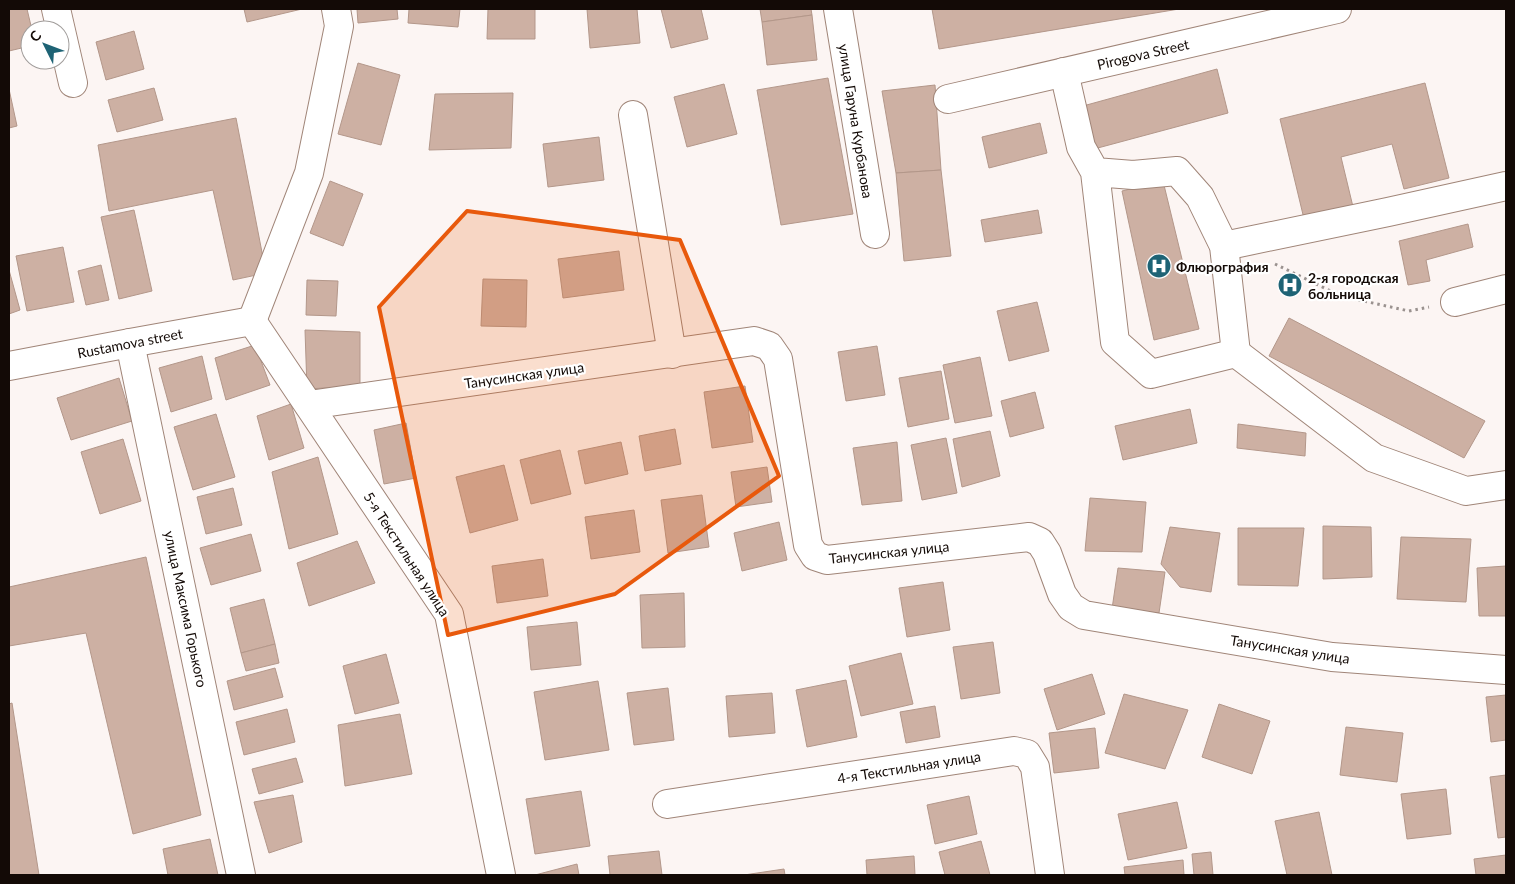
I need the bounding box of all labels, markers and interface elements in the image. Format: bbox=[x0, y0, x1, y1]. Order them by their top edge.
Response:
north arrow bbox=[20, 20, 70, 70]
text: С bbox=[26, 26, 45, 45]
street label: Pirogova Street bbox=[1095, 35, 1191, 73]
street label: улица Гаруна Курбанова bbox=[835, 43, 877, 199]
hospital icon: Флюрография bbox=[1146, 253, 1172, 279]
place label: Флюрография bbox=[1176, 258, 1269, 275]
place label: 2-я городская больница bbox=[1308, 269, 1399, 302]
hospital icon: 2-я городская больница bbox=[1277, 272, 1303, 298]
street label: Rustamova street bbox=[76, 324, 184, 362]
street label: Танусинская улица bbox=[463, 358, 585, 392]
street label: 5-я Текстильная улица bbox=[360, 489, 454, 619]
street label: улица Максима Горького bbox=[161, 529, 211, 689]
street label: Танусинская улица bbox=[828, 537, 950, 567]
street label: Танусинская улица bbox=[1229, 631, 1351, 667]
street label: 4-я Текстильная улица bbox=[836, 747, 982, 787]

